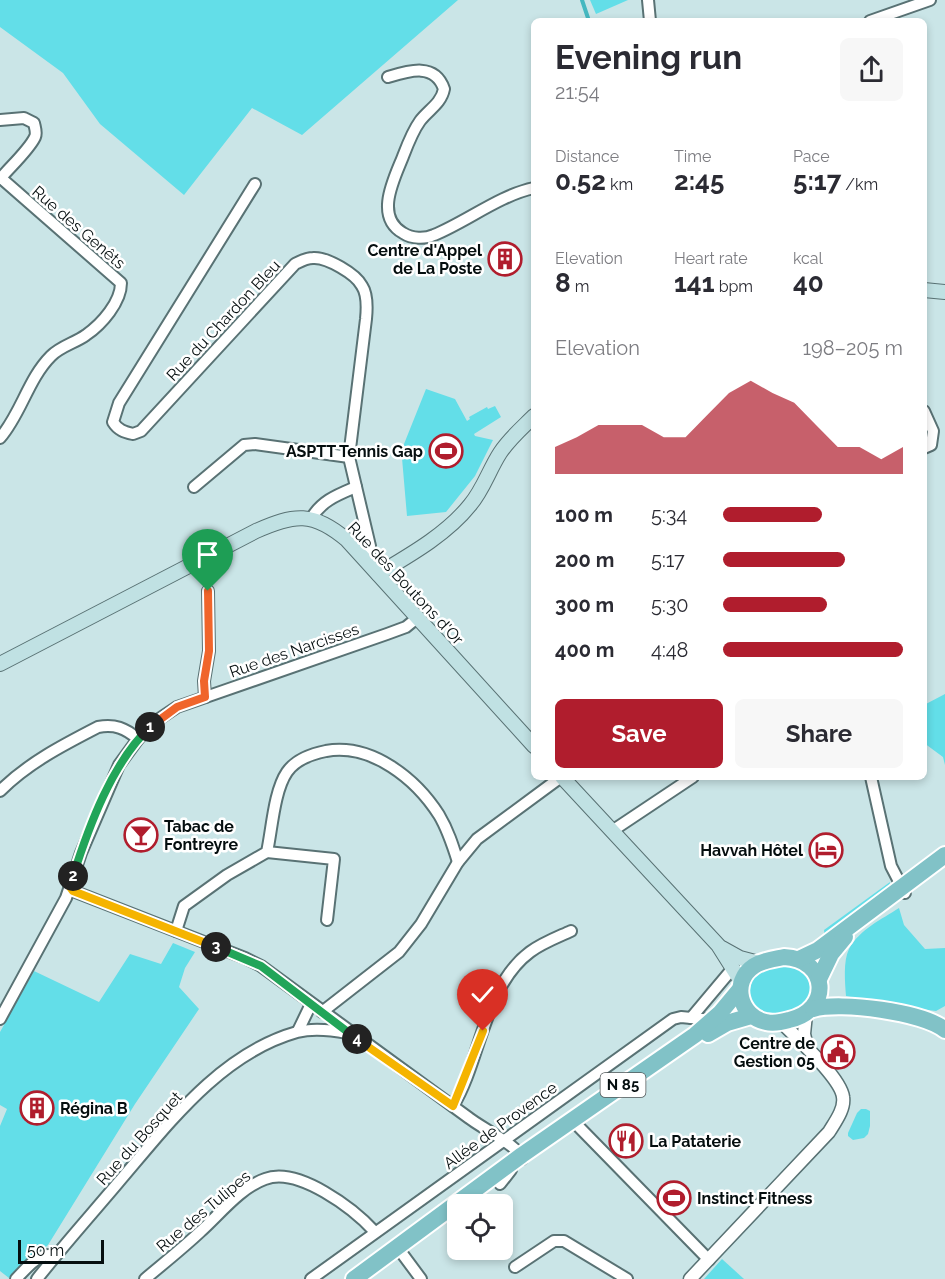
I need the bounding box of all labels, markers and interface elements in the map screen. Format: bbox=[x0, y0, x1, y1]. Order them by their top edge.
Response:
text: Evening run bbox=[555, 38, 742, 77]
button: share bbox=[840, 38, 903, 101]
text: 21:54 bbox=[555, 80, 600, 104]
text: Distance bbox=[555, 147, 619, 166]
text: Time bbox=[674, 147, 711, 166]
text: Pace bbox=[793, 147, 830, 166]
text: 0.52 bbox=[555, 166, 606, 196]
text: 2:45 bbox=[674, 166, 724, 196]
text: 5:17 bbox=[793, 166, 841, 196]
text: km bbox=[606, 175, 633, 194]
text: /km bbox=[841, 175, 878, 194]
street label: Rue des Genêts bbox=[28, 182, 129, 273]
place label: Centre d'Appel de La Poste bbox=[367, 241, 483, 278]
building icon: Centre d'Appel de La Poste bbox=[487, 241, 523, 277]
text: Elevation bbox=[555, 249, 623, 268]
text: Heart rate bbox=[674, 249, 748, 268]
text: kcal bbox=[793, 249, 823, 268]
street label: Rue du Chardon Bleu bbox=[163, 256, 284, 385]
text: 8 bbox=[555, 268, 571, 298]
text: 141 bbox=[674, 268, 715, 298]
text: 40 bbox=[793, 268, 824, 298]
text: m bbox=[571, 277, 590, 296]
text: bpm bbox=[715, 277, 753, 296]
text: Elevation bbox=[555, 336, 640, 360]
text: 198–205 m bbox=[802, 336, 903, 360]
sports icon: ASPTT Tennis Gap bbox=[428, 433, 464, 469]
place label: ASPTT Tennis Gap bbox=[286, 442, 423, 461]
text: 100 m bbox=[555, 503, 613, 527]
text: 5:34 bbox=[651, 503, 687, 527]
street label: Rue des Boutons d'Or bbox=[344, 518, 468, 649]
pin bbox=[182, 529, 233, 591]
icon: arrive bbox=[191, 538, 224, 571]
text: 200 m bbox=[555, 548, 614, 572]
text: 5:17 bbox=[651, 548, 685, 572]
text: 300 m bbox=[555, 593, 614, 617]
text: 5:30 bbox=[651, 593, 689, 617]
street label: Rue des Narcisses bbox=[227, 619, 362, 682]
text: 400 m bbox=[555, 638, 614, 662]
text: 4:48 bbox=[651, 638, 688, 662]
button: Save bbox=[555, 699, 723, 768]
button: Share bbox=[735, 699, 903, 768]
pin: 1 bbox=[135, 712, 165, 742]
text: 1 bbox=[146, 717, 154, 736]
bar icon: Tabac de Fontreyre bbox=[123, 817, 159, 853]
place label: Tabac de Fontreyre bbox=[164, 817, 238, 854]
hotel icon: Havvah Hôtel bbox=[808, 832, 844, 868]
place label: Havvah Hôtel bbox=[700, 841, 804, 860]
pin: 2 bbox=[58, 861, 88, 891]
text: 2 bbox=[68, 866, 78, 885]
pin: 3 bbox=[201, 932, 231, 962]
text: 3 bbox=[212, 937, 220, 956]
pin bbox=[457, 969, 508, 1031]
icon: check bbox=[466, 978, 499, 1011]
pin: 4 bbox=[342, 1024, 372, 1054]
text: 4 bbox=[352, 1029, 362, 1048]
place label: Centre de Gestion 05 bbox=[734, 1034, 815, 1071]
public building icon: Centre de Gestion 05 bbox=[820, 1034, 856, 1070]
road number: N 85 bbox=[600, 1073, 646, 1097]
street label: Allée de Provence bbox=[440, 1078, 561, 1173]
street label: Rue du Bosquet bbox=[93, 1087, 187, 1189]
building icon: Régina B bbox=[19, 1090, 55, 1126]
place label: Régina B bbox=[60, 1099, 128, 1118]
restaurant icon: La Pataterie bbox=[608, 1123, 644, 1159]
place label: La Pataterie bbox=[649, 1132, 741, 1151]
street label: Rue des Tulipes bbox=[152, 1166, 254, 1256]
sports icon: Instinct Fitness bbox=[656, 1180, 692, 1216]
place label: Instinct Fitness bbox=[697, 1189, 813, 1208]
map controls bbox=[447, 1194, 513, 1260]
button: locate bbox=[447, 1194, 513, 1260]
scale bar bbox=[18, 1237, 104, 1264]
text: 50 m bbox=[27, 1241, 64, 1260]

